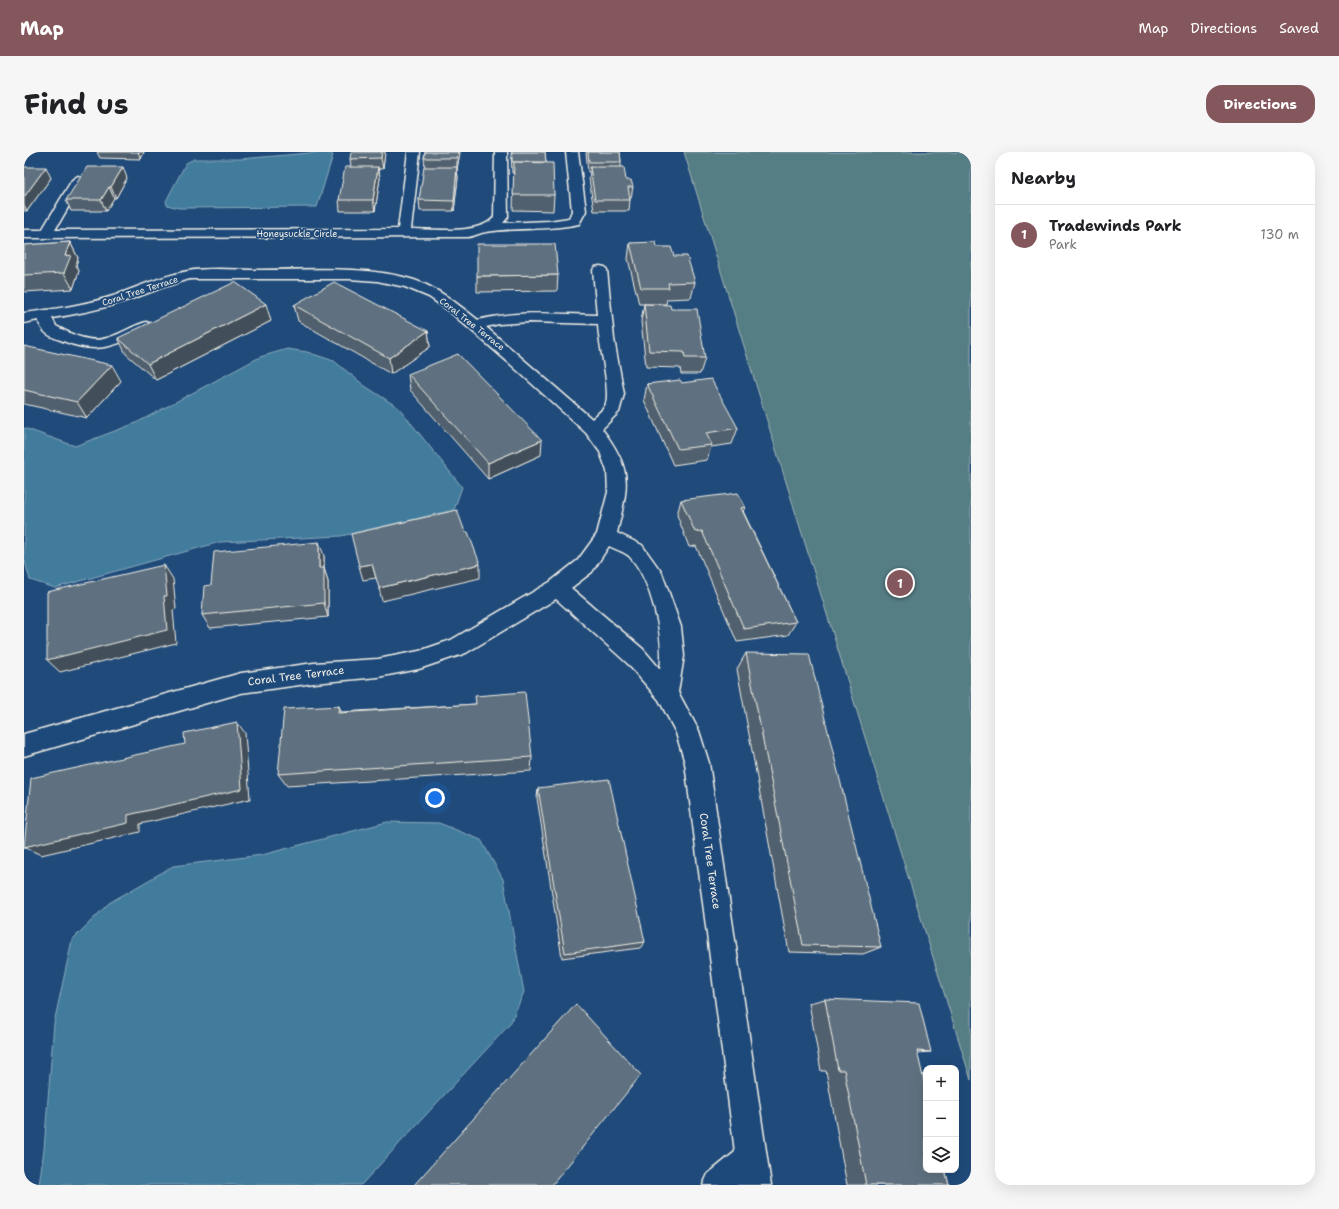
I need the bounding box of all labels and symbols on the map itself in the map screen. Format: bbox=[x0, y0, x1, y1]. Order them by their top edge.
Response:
street label: Honeysuckle Circle bbox=[257, 228, 337, 240]
street label: Coral Tree Terrace bbox=[100, 273, 180, 309]
street label: Coral Tree Terrace bbox=[437, 295, 507, 353]
pin: 1 bbox=[887, 568, 913, 598]
street label: Coral Tree Terrace bbox=[247, 663, 345, 689]
your location bbox=[425, 788, 445, 808]
street label: Coral Tree Terrace bbox=[696, 812, 724, 910]

